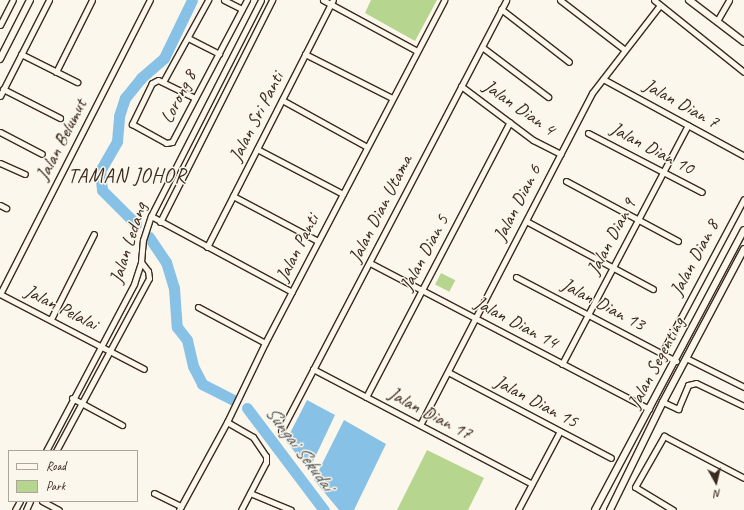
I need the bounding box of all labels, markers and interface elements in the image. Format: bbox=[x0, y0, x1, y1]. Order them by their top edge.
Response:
street label: Lorong 8 bbox=[156, 67, 202, 127]
street label: Jalan Sri Panti bbox=[225, 69, 289, 165]
street label: Jalan Dian 7 bbox=[640, 74, 722, 134]
street label: Jalan Dian 4 bbox=[479, 75, 559, 141]
street label: Jalan Belumut bbox=[32, 95, 92, 185]
street label: Jalan Dian 10 bbox=[607, 118, 697, 180]
street label: Jalan Dian Utama bbox=[344, 152, 418, 266]
street label: Jalan Dian 6 bbox=[489, 161, 547, 245]
district label: TAMAN JOHOR bbox=[69, 163, 185, 187]
street label: Jalan Dian 9 bbox=[583, 195, 641, 279]
street label: Jalan Ledang bbox=[105, 200, 153, 286]
street label: Jalan Panti bbox=[271, 210, 325, 286]
street label: Jalan Dian 5 bbox=[396, 211, 454, 295]
street label: Jalan Dian 8 bbox=[666, 216, 724, 300]
street label: Jalan Dian 13 bbox=[558, 274, 648, 336]
street label: Jalan Pelalai bbox=[21, 280, 101, 336]
street label: Jalan Dian 14 bbox=[471, 292, 561, 354]
street label: Jalan Segenting bbox=[624, 314, 690, 412]
street label: Jalan Dian 15 bbox=[491, 371, 581, 433]
street label: Jalan Dian 17 bbox=[385, 383, 475, 445]
water label: Sungai Sekudai bbox=[260, 401, 340, 495]
legend bbox=[8, 450, 138, 502]
text: Road bbox=[46, 458, 66, 474]
north arrow bbox=[696, 462, 736, 502]
text: Park bbox=[46, 478, 65, 494]
text: N bbox=[713, 486, 722, 501]

